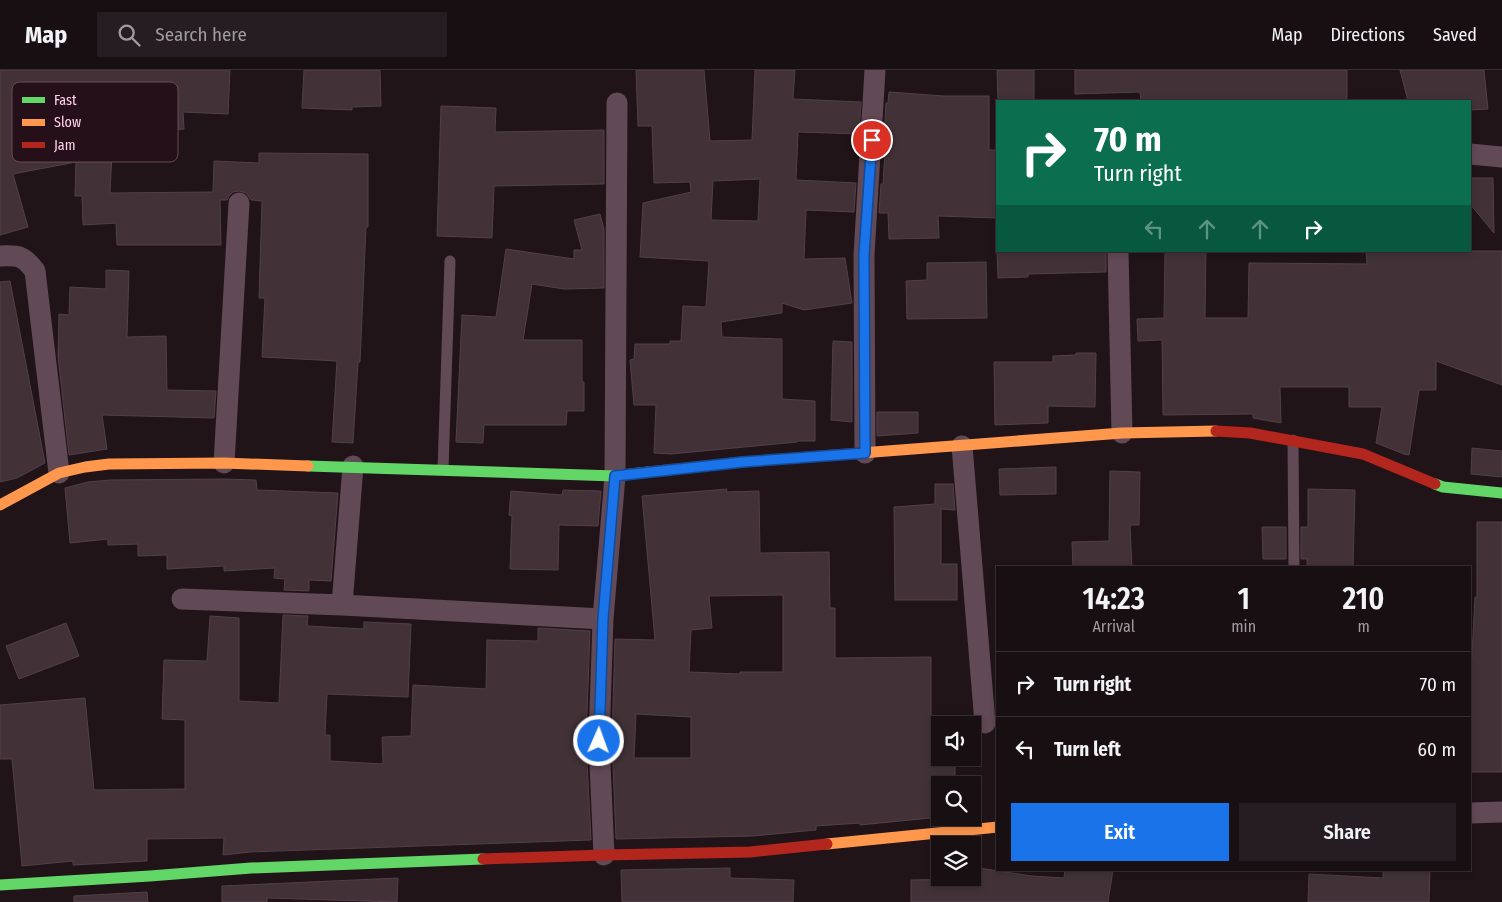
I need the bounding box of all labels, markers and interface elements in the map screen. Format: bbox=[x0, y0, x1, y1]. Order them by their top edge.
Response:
search box bbox=[97, 12, 447, 57]
text: Map bbox=[25, 21, 67, 49]
icon: search bbox=[115, 21, 143, 49]
text: Search here bbox=[155, 23, 247, 46]
text: Map bbox=[1271, 24, 1303, 46]
text: Directions bbox=[1331, 24, 1405, 46]
text: Saved bbox=[1433, 24, 1477, 46]
legend bbox=[12, 82, 178, 162]
text: Fast bbox=[54, 92, 77, 109]
text: Slow bbox=[54, 114, 81, 131]
text: 70 m bbox=[1094, 118, 1162, 160]
pin bbox=[851, 119, 893, 161]
icon: right bbox=[1011, 120, 1076, 185]
icon: arrive bbox=[858, 126, 886, 154]
text: Jam bbox=[54, 137, 75, 154]
text: Turn right bbox=[1094, 160, 1182, 187]
icon: left bbox=[1140, 215, 1168, 243]
icon: ahead bbox=[1193, 215, 1221, 243]
icon: ahead bbox=[1246, 215, 1274, 243]
icon: right bbox=[1299, 215, 1327, 243]
text: 14:23 bbox=[1083, 581, 1145, 617]
text: 1 bbox=[1237, 581, 1250, 617]
text: 210 bbox=[1343, 581, 1384, 617]
text: Arrival bbox=[1092, 617, 1135, 636]
text: min bbox=[1231, 617, 1256, 636]
text: m bbox=[1357, 617, 1370, 636]
icon: right bbox=[1011, 670, 1039, 698]
text: Turn right bbox=[1054, 673, 1131, 696]
text: 70 m bbox=[1420, 673, 1456, 696]
position arrow bbox=[572, 714, 624, 766]
map controls bbox=[931, 716, 981, 886]
button: sound bbox=[931, 716, 981, 766]
icon: left bbox=[1011, 735, 1039, 763]
text: Turn left bbox=[1054, 738, 1121, 761]
text: 60 m bbox=[1418, 738, 1456, 761]
button: search bbox=[931, 776, 981, 826]
button: Exit bbox=[1011, 803, 1229, 861]
button: Share bbox=[1239, 803, 1456, 861]
button: layers bbox=[931, 836, 981, 886]

